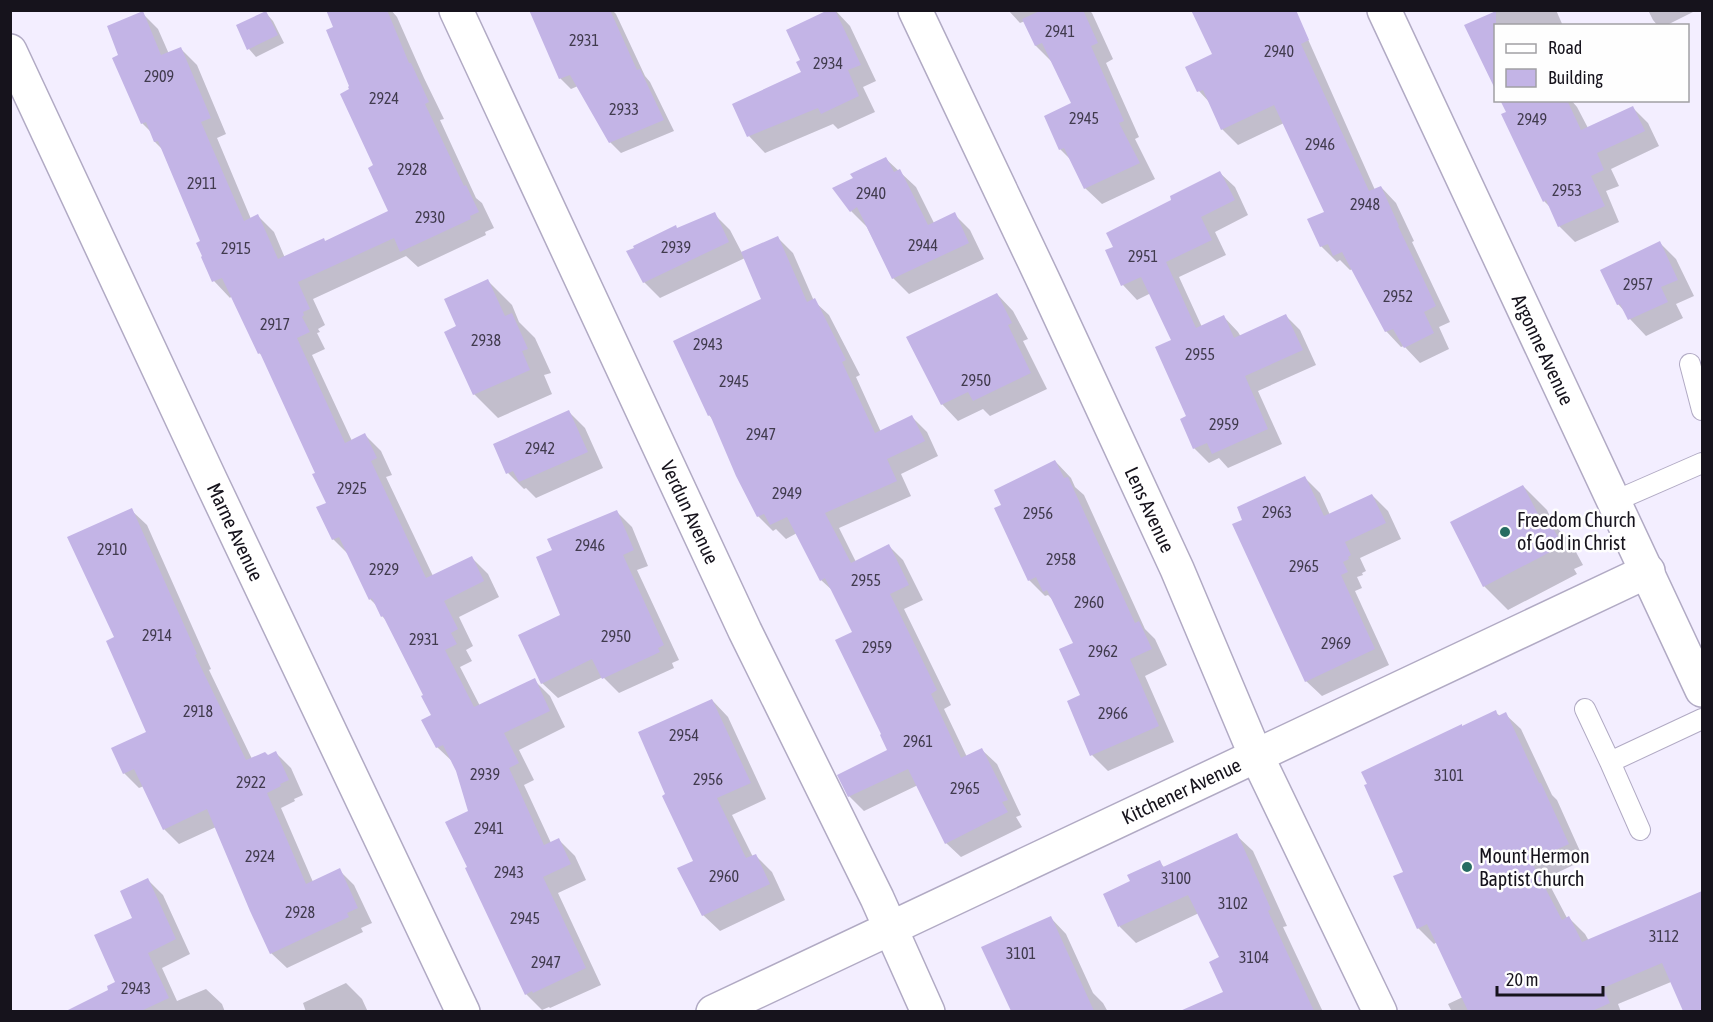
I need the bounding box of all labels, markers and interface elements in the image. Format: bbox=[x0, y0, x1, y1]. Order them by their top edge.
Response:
house number: 2941 bbox=[1045, 22, 1075, 40]
legend bbox=[1494, 24, 1689, 102]
house number: 2931 bbox=[569, 31, 599, 49]
text: Road bbox=[1548, 37, 1582, 58]
house number: 2940 bbox=[1264, 42, 1294, 60]
house number: 2934 bbox=[813, 54, 843, 72]
house number: 2909 bbox=[144, 67, 174, 85]
text: Building bbox=[1548, 67, 1603, 88]
house number: 2924 bbox=[369, 89, 399, 107]
house number: 2933 bbox=[609, 100, 639, 118]
house number: 2945 bbox=[1069, 109, 1099, 127]
house number: 2949 bbox=[1517, 110, 1547, 128]
house number: 2946 bbox=[1305, 135, 1335, 153]
house number: 2928 bbox=[397, 160, 427, 178]
house number: 2911 bbox=[187, 174, 217, 192]
house number: 2953 bbox=[1552, 181, 1582, 199]
house number: 2940 bbox=[856, 184, 886, 202]
house number: 2948 bbox=[1350, 195, 1380, 213]
house number: 2930 bbox=[415, 208, 445, 226]
house number: 2944 bbox=[908, 236, 938, 254]
house number: 2939 bbox=[661, 238, 691, 256]
house number: 2915 bbox=[221, 239, 251, 257]
house number: 2951 bbox=[1128, 247, 1158, 265]
house number: 2957 bbox=[1623, 275, 1653, 293]
house number: 2952 bbox=[1383, 287, 1413, 305]
street label: Argonne Avenue bbox=[1508, 291, 1579, 408]
house number: 2917 bbox=[260, 315, 290, 333]
house number: 2938 bbox=[471, 331, 501, 349]
house number: 2943 bbox=[693, 335, 723, 353]
house number: 2955 bbox=[1185, 345, 1215, 363]
house number: 2950 bbox=[961, 371, 991, 389]
house number: 2945 bbox=[719, 372, 749, 390]
house number: 2959 bbox=[1209, 415, 1239, 433]
house number: 2947 bbox=[746, 425, 776, 443]
house number: 2942 bbox=[525, 439, 555, 457]
street label: Verdun Avenue bbox=[656, 457, 724, 567]
street label: Lens Avenue bbox=[1120, 463, 1180, 556]
street label: Marne Avenue bbox=[203, 479, 269, 584]
house number: 2925 bbox=[337, 479, 367, 497]
house number: 2949 bbox=[772, 484, 802, 502]
house number: 2963 bbox=[1262, 503, 1292, 521]
house number: 2956 bbox=[1023, 504, 1053, 522]
place label: Freedom Church of God in Christ bbox=[1517, 508, 1636, 554]
marker: Freedom Church of God in Christ bbox=[1498, 525, 1512, 539]
house number: 2946 bbox=[575, 536, 605, 554]
house number: 2910 bbox=[97, 540, 127, 558]
house number: 2958 bbox=[1046, 550, 1076, 568]
house number: 2965 bbox=[1289, 557, 1319, 575]
house number: 2929 bbox=[369, 560, 399, 578]
house number: 2955 bbox=[851, 571, 881, 589]
house number: 2960 bbox=[1074, 593, 1104, 611]
house number: 2914 bbox=[142, 626, 172, 644]
house number: 2950 bbox=[601, 627, 631, 645]
house number: 2931 bbox=[409, 630, 439, 648]
house number: 2969 bbox=[1321, 634, 1351, 652]
house number: 2959 bbox=[862, 638, 892, 656]
house number: 2962 bbox=[1088, 642, 1118, 660]
house number: 2918 bbox=[183, 702, 213, 720]
house number: 2966 bbox=[1098, 704, 1128, 722]
house number: 2954 bbox=[669, 726, 699, 744]
house number: 2961 bbox=[903, 732, 933, 750]
street label: Kitchener Avenue bbox=[1118, 753, 1245, 829]
house number: 2939 bbox=[470, 765, 500, 783]
house number: 3101 bbox=[1434, 766, 1464, 784]
house number: 2956 bbox=[693, 770, 723, 788]
house number: 2922 bbox=[236, 773, 266, 791]
house number: 2965 bbox=[950, 779, 980, 797]
house number: 2941 bbox=[474, 819, 504, 837]
place label: Mount Hermon Baptist Church bbox=[1479, 844, 1590, 890]
house number: 2924 bbox=[245, 847, 275, 865]
marker: Mount Hermon Baptist Church bbox=[1460, 860, 1474, 874]
house number: 2943 bbox=[494, 863, 524, 881]
house number: 2960 bbox=[709, 867, 739, 885]
house number: 3100 bbox=[1161, 869, 1191, 887]
house number: 3102 bbox=[1218, 894, 1248, 912]
house number: 2928 bbox=[285, 903, 315, 921]
house number: 2945 bbox=[510, 909, 540, 927]
house number: 3112 bbox=[1649, 927, 1679, 945]
house number: 3101 bbox=[1006, 944, 1036, 962]
house number: 3104 bbox=[1239, 948, 1269, 966]
house number: 2947 bbox=[531, 953, 561, 971]
scale bar bbox=[1497, 959, 1604, 997]
text: 20 m bbox=[1506, 969, 1538, 990]
house number: 2943 bbox=[121, 979, 151, 997]

